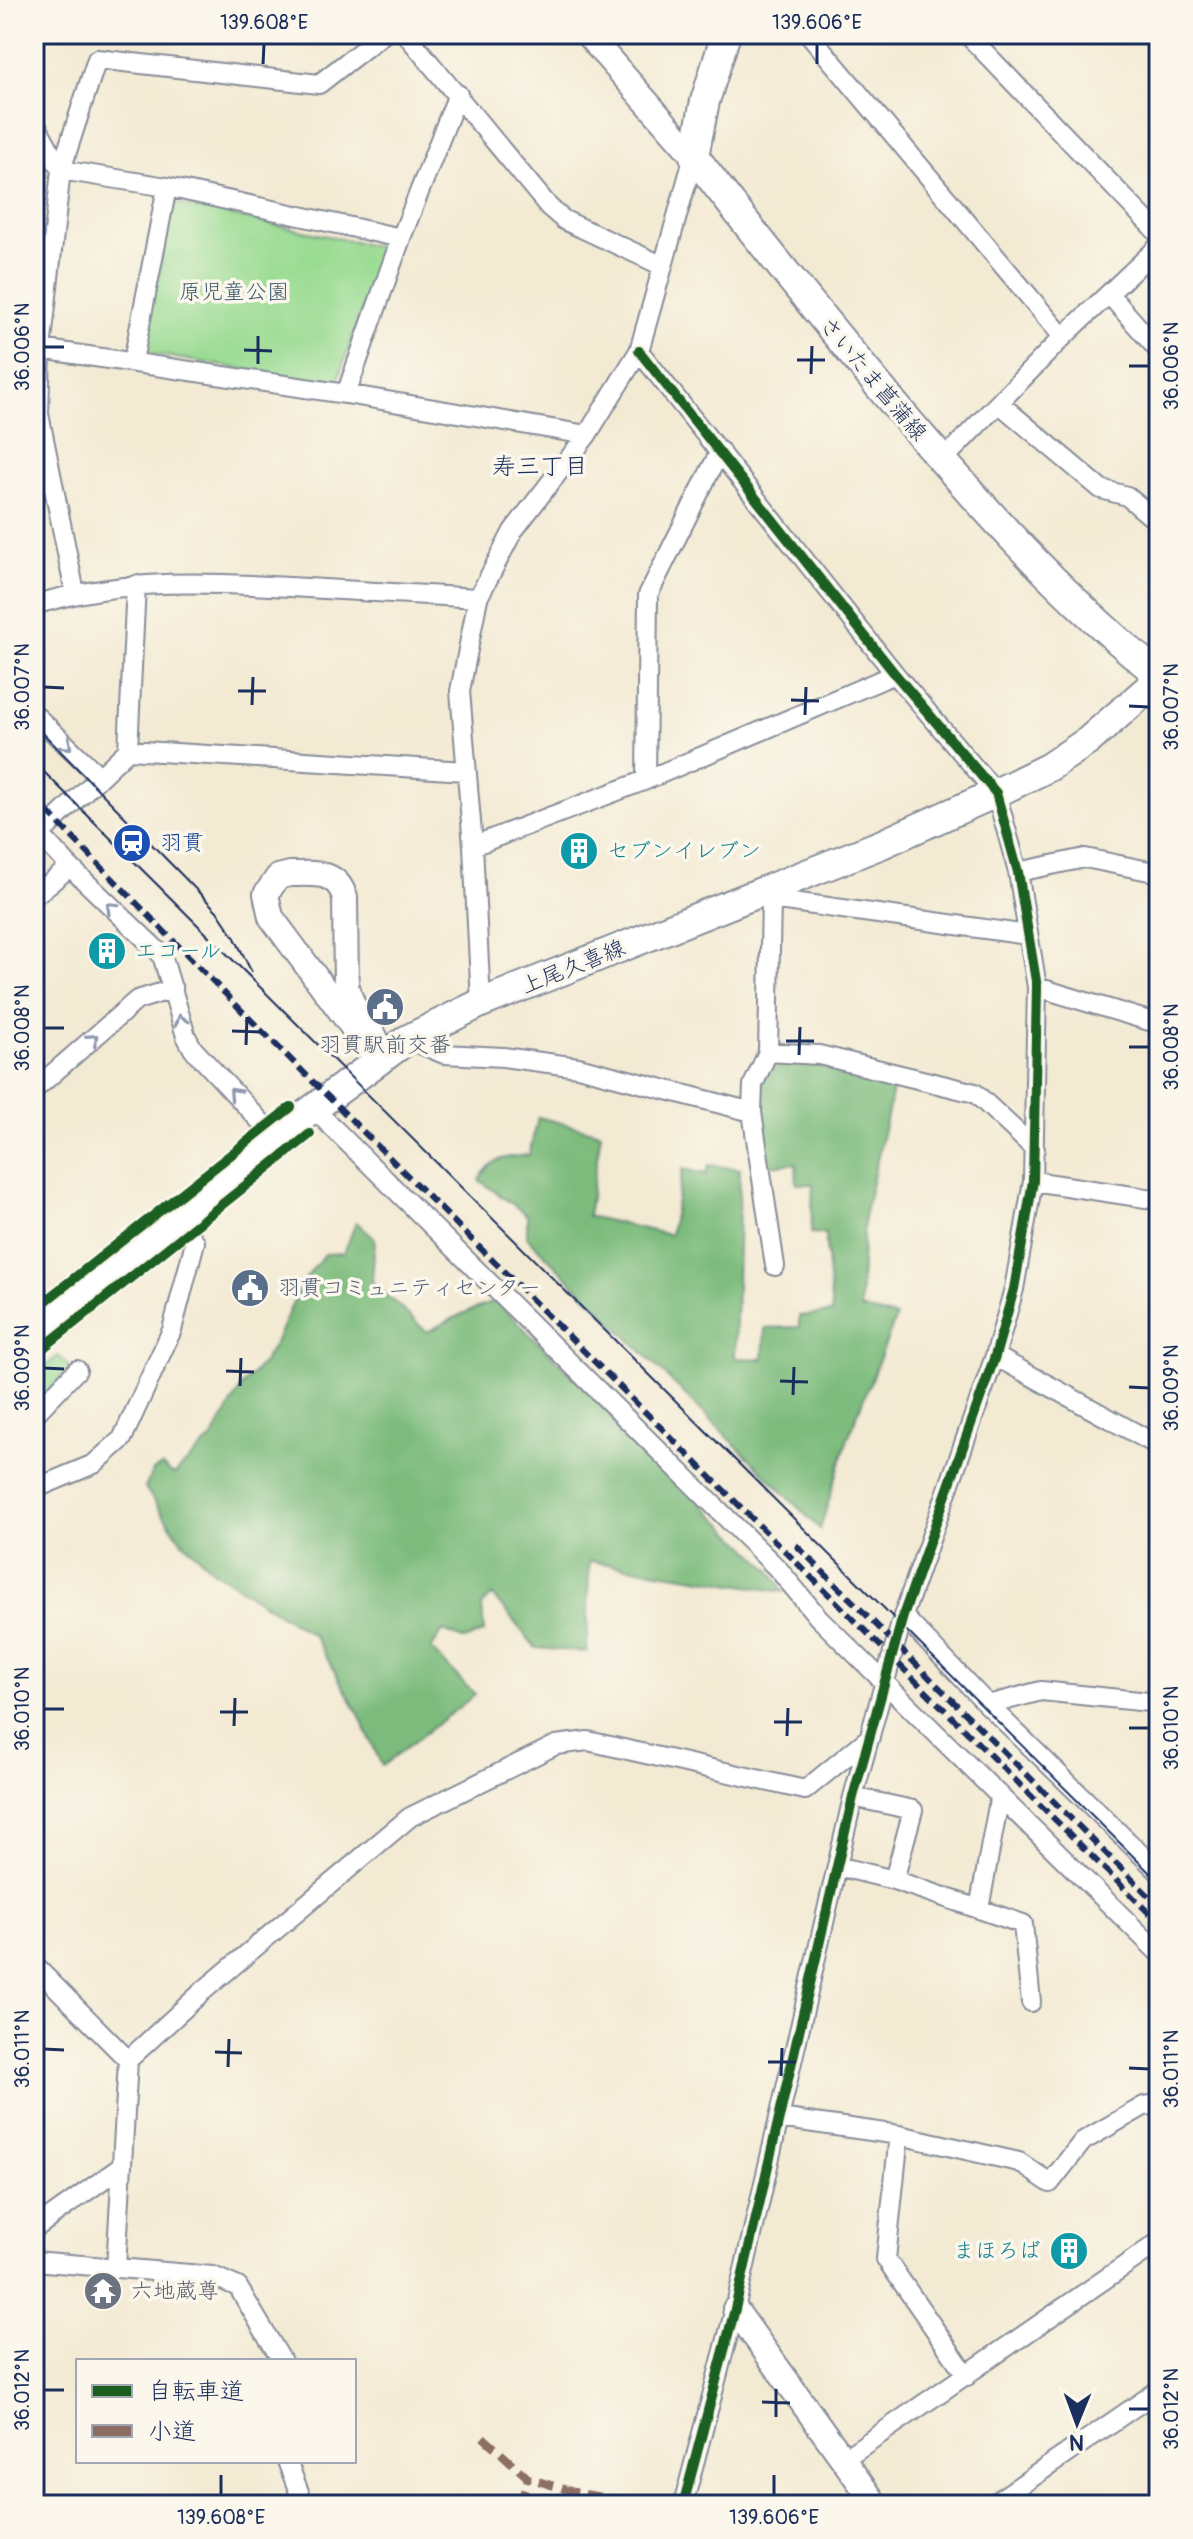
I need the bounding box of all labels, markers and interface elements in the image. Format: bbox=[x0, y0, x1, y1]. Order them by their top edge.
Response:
text: 139.608°E bbox=[220, 10, 308, 35]
text: 139.606°E bbox=[772, 10, 862, 35]
park label: 原児童公園 bbox=[179, 278, 289, 306]
text: 36.006°N bbox=[10, 303, 35, 391]
street label: さいたま菖蒲線 bbox=[813, 311, 933, 447]
text: 36.006°N bbox=[1159, 322, 1184, 410]
district label: 寿三丁目 bbox=[492, 452, 588, 481]
text: 36.007°N bbox=[10, 643, 35, 731]
text: 36.007°N bbox=[1159, 663, 1184, 751]
one-way arrow bbox=[58, 736, 72, 751]
station icon: 羽貫 bbox=[111, 822, 153, 864]
place label: 羽貫 bbox=[160, 829, 204, 857]
building icon: セブンイレブン bbox=[558, 830, 600, 872]
place label: セブンイレブン bbox=[607, 837, 761, 865]
one-way arrow bbox=[106, 902, 121, 916]
building icon: エコール bbox=[86, 930, 128, 972]
street label: 上尾久喜線 bbox=[517, 933, 629, 1001]
place label: エコール bbox=[135, 937, 222, 965]
text: 36.008°N bbox=[10, 985, 35, 1071]
public building icon: 羽貫駅前交番 bbox=[364, 986, 406, 1028]
text: 36.008°N bbox=[1159, 1004, 1184, 1090]
one-way arrow bbox=[174, 1013, 190, 1027]
place label: 羽貫駅前交番 bbox=[319, 1031, 451, 1059]
one-way arrow bbox=[83, 1034, 98, 1049]
one-way arrow bbox=[229, 1088, 244, 1102]
public building icon: 羽貫コミュニティセンター bbox=[229, 1267, 271, 1309]
place label: 羽貫コミュニティセンター bbox=[278, 1274, 541, 1302]
text: 36.009°N bbox=[10, 1324, 35, 1412]
text: 36.009°N bbox=[1159, 1344, 1184, 1432]
text: 36.010°N bbox=[10, 1667, 35, 1751]
text: 36.010°N bbox=[1159, 1686, 1184, 1770]
text: 36.011°N bbox=[10, 2010, 35, 2088]
text: 36.011°N bbox=[1159, 2030, 1184, 2108]
building icon: まほろば bbox=[1048, 2230, 1090, 2272]
place label: まほろば bbox=[953, 2237, 1041, 2265]
temple icon: 六地蔵尊 bbox=[82, 2270, 124, 2312]
place label: 六地蔵尊 bbox=[131, 2277, 219, 2305]
text: 36.012°N bbox=[10, 2349, 35, 2431]
legend bbox=[76, 2359, 356, 2463]
text: 36.012°N bbox=[1159, 2368, 1184, 2450]
text: 自転車道 bbox=[148, 2377, 244, 2406]
north arrow bbox=[1037, 2383, 1117, 2463]
text: 小道 bbox=[148, 2417, 196, 2446]
text: N bbox=[1069, 2428, 1084, 2456]
text: 139.608°E bbox=[177, 2505, 265, 2530]
text: 139.606°E bbox=[729, 2505, 819, 2530]

